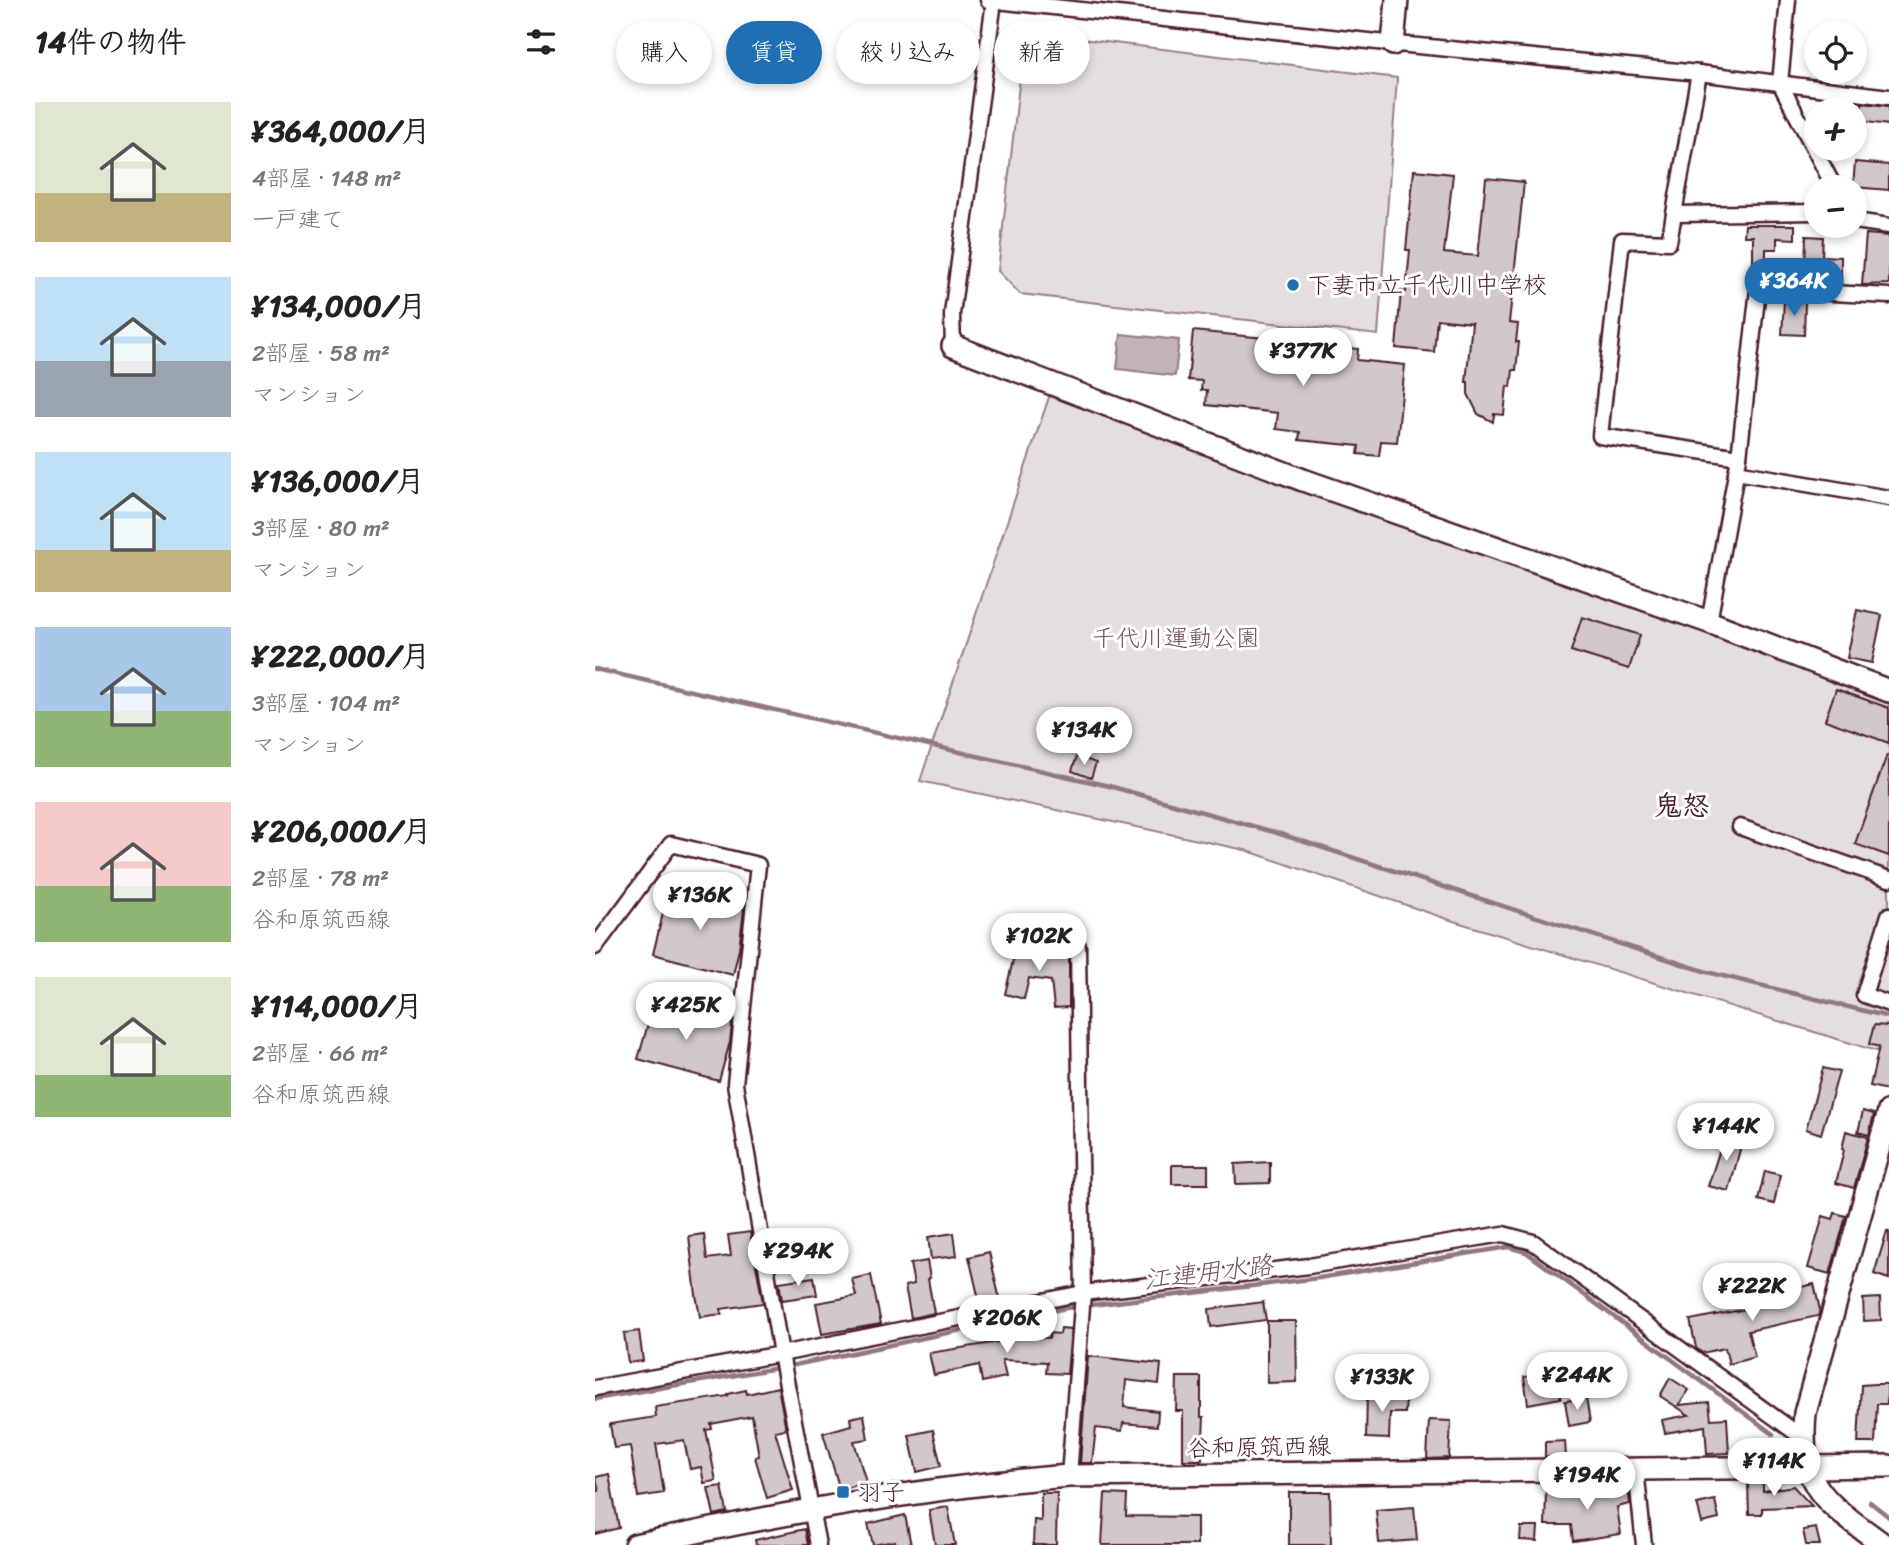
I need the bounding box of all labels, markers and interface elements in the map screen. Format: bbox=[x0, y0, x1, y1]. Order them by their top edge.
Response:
text: 14件の物件 bbox=[35, 15, 187, 69]
chip: 購入 bbox=[616, 21, 712, 84]
chip: 賃貸 bbox=[726, 21, 822, 84]
chip: 絞り込み bbox=[836, 21, 980, 84]
chip: 新着 bbox=[994, 21, 1090, 84]
map controls bbox=[1804, 21, 1867, 238]
button: locate bbox=[1804, 21, 1867, 84]
icon: filters bbox=[522, 23, 560, 61]
button: + bbox=[1804, 98, 1867, 161]
text: ¥364,000/月 bbox=[252, 104, 431, 158]
icon: home bbox=[91, 130, 175, 214]
text: 4部屋 · 148 m² bbox=[252, 158, 401, 199]
button: − bbox=[1804, 175, 1867, 238]
text: 一戸建て bbox=[252, 199, 344, 240]
pin: ¥364K bbox=[1745, 258, 1843, 318]
text: ¥364K bbox=[1761, 260, 1827, 301]
place label: 下妻市立千代川中学校 bbox=[1307, 264, 1547, 306]
marker: 下妻市立千代川中学校 bbox=[1285, 277, 1301, 293]
text: ¥134,000/月 bbox=[252, 279, 427, 333]
icon: home bbox=[91, 305, 175, 389]
pin: ¥377K bbox=[1254, 328, 1352, 388]
text: ¥377K bbox=[1270, 330, 1336, 371]
text: 2部屋 · 58 m² bbox=[252, 333, 390, 374]
text: マンション bbox=[252, 374, 366, 415]
text: ¥136,000/月 bbox=[252, 454, 425, 508]
icon: home bbox=[91, 480, 175, 564]
text: 3部屋 · 80 m² bbox=[252, 508, 390, 549]
text: マンション bbox=[252, 549, 366, 590]
park label: 千代川運動公園 bbox=[1092, 617, 1260, 659]
text: ¥222,000/月 bbox=[252, 629, 430, 683]
icon: home bbox=[91, 655, 175, 739]
text: 3部屋 · 104 m² bbox=[252, 683, 400, 724]
pin: ¥134K bbox=[1035, 708, 1133, 767]
text: ¥134K bbox=[1052, 709, 1116, 750]
text: マンション bbox=[252, 724, 366, 765]
district label: 鬼怒 bbox=[1654, 781, 1710, 830]
text: ¥206,000/月 bbox=[252, 804, 432, 858]
icon: home bbox=[91, 830, 175, 914]
text: 2部屋 · 78 m² bbox=[252, 858, 389, 899]
pin: ¥136K bbox=[651, 872, 749, 932]
text: ¥136K bbox=[669, 874, 731, 915]
text: 谷和原筑西線 bbox=[252, 899, 390, 940]
pin: ¥102K bbox=[990, 914, 1088, 973]
text: ¥102K bbox=[1007, 915, 1071, 956]
text: ¥114,000/月 bbox=[252, 979, 423, 1033]
pin: ¥425K bbox=[637, 982, 735, 1042]
text: ¥425K bbox=[652, 984, 720, 1025]
icon: home bbox=[91, 1005, 175, 1089]
text: 2部屋 · 66 m² bbox=[252, 1033, 388, 1074]
text: 谷和原筑西線 bbox=[252, 1074, 390, 1115]
pin: ¥144K bbox=[1677, 1104, 1775, 1163]
text: ¥144K bbox=[1693, 1105, 1759, 1146]
pin: ¥294K bbox=[749, 1228, 847, 1288]
text: ¥294K bbox=[764, 1230, 832, 1271]
water label: 江連用水路 bbox=[1141, 1241, 1277, 1303]
pin: ¥222K bbox=[1703, 1264, 1801, 1323]
text: ¥222K bbox=[1719, 1265, 1785, 1306]
pin: ¥206K bbox=[958, 1296, 1056, 1355]
text: ¥206K bbox=[973, 1297, 1041, 1338]
pin: ¥244K bbox=[1528, 1352, 1626, 1412]
pin: ¥133K bbox=[1333, 1354, 1431, 1414]
text: ¥244K bbox=[1543, 1354, 1611, 1395]
text: ¥133K bbox=[1351, 1356, 1413, 1397]
street label: 谷和原筑西線 bbox=[1187, 1425, 1331, 1469]
pin: ¥114K bbox=[1725, 1438, 1823, 1498]
text: ¥114K bbox=[1744, 1440, 1804, 1481]
pin: ¥194K bbox=[1538, 1452, 1636, 1512]
text: ¥194K bbox=[1554, 1454, 1620, 1495]
place label: 羽子 bbox=[857, 1471, 905, 1513]
marker: 羽子 bbox=[835, 1484, 851, 1500]

